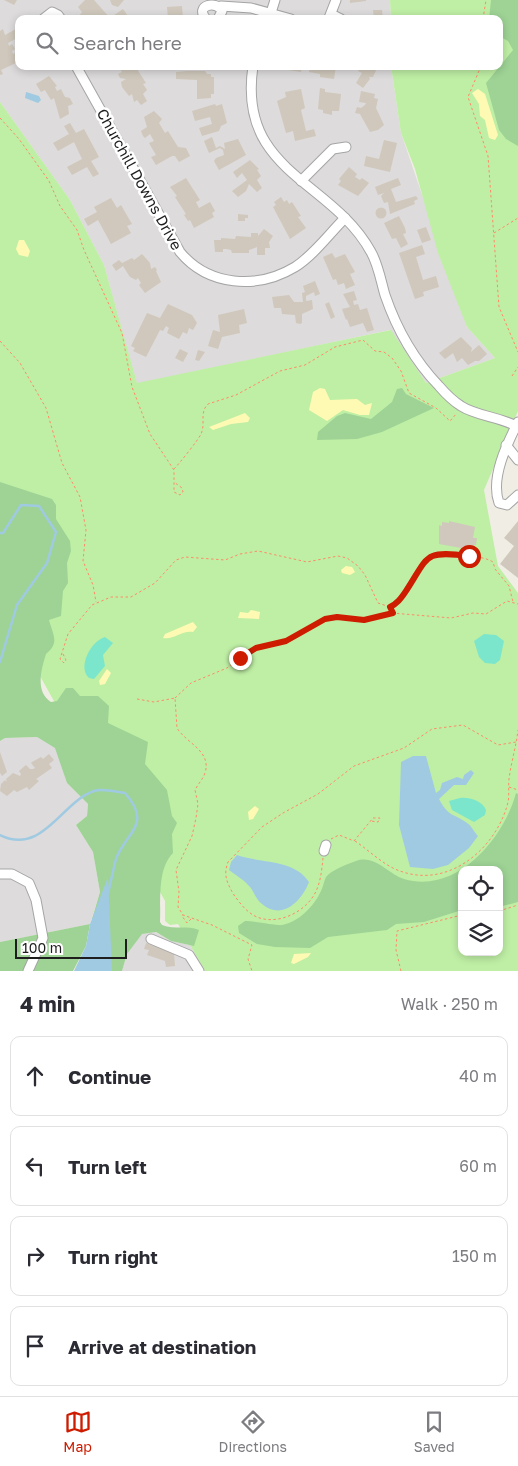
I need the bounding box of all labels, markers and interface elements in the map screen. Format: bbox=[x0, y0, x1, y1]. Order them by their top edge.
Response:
search box bbox=[15, 15, 503, 70]
icon: search bbox=[33, 29, 61, 57]
text: Search here bbox=[73, 31, 182, 54]
street label: Churchill Downs Drive bbox=[94, 105, 186, 253]
route start bbox=[458, 545, 481, 568]
route end bbox=[229, 647, 252, 670]
map controls bbox=[458, 866, 503, 956]
button: locate bbox=[458, 866, 503, 911]
button: layers bbox=[458, 911, 503, 956]
scale bar bbox=[15, 936, 128, 959]
text: 100 m bbox=[22, 939, 62, 956]
text: 4 min bbox=[20, 991, 75, 1017]
text: Walk · 250 m bbox=[401, 994, 498, 1014]
icon: ahead bbox=[21, 1062, 49, 1090]
text: Continue bbox=[68, 1065, 151, 1088]
text: 40 m bbox=[459, 1066, 497, 1086]
icon: left bbox=[21, 1152, 49, 1180]
text: Turn left bbox=[68, 1155, 147, 1178]
text: 60 m bbox=[459, 1156, 497, 1176]
icon: right bbox=[21, 1242, 49, 1270]
text: Turn right bbox=[68, 1245, 158, 1268]
text: 150 m bbox=[452, 1246, 497, 1266]
icon: arrive bbox=[21, 1332, 49, 1360]
text: Arrive at destination bbox=[68, 1335, 256, 1358]
tab: Map bbox=[63, 1408, 92, 1455]
tab: Directions bbox=[219, 1408, 287, 1455]
tab: Saved bbox=[414, 1408, 455, 1455]

